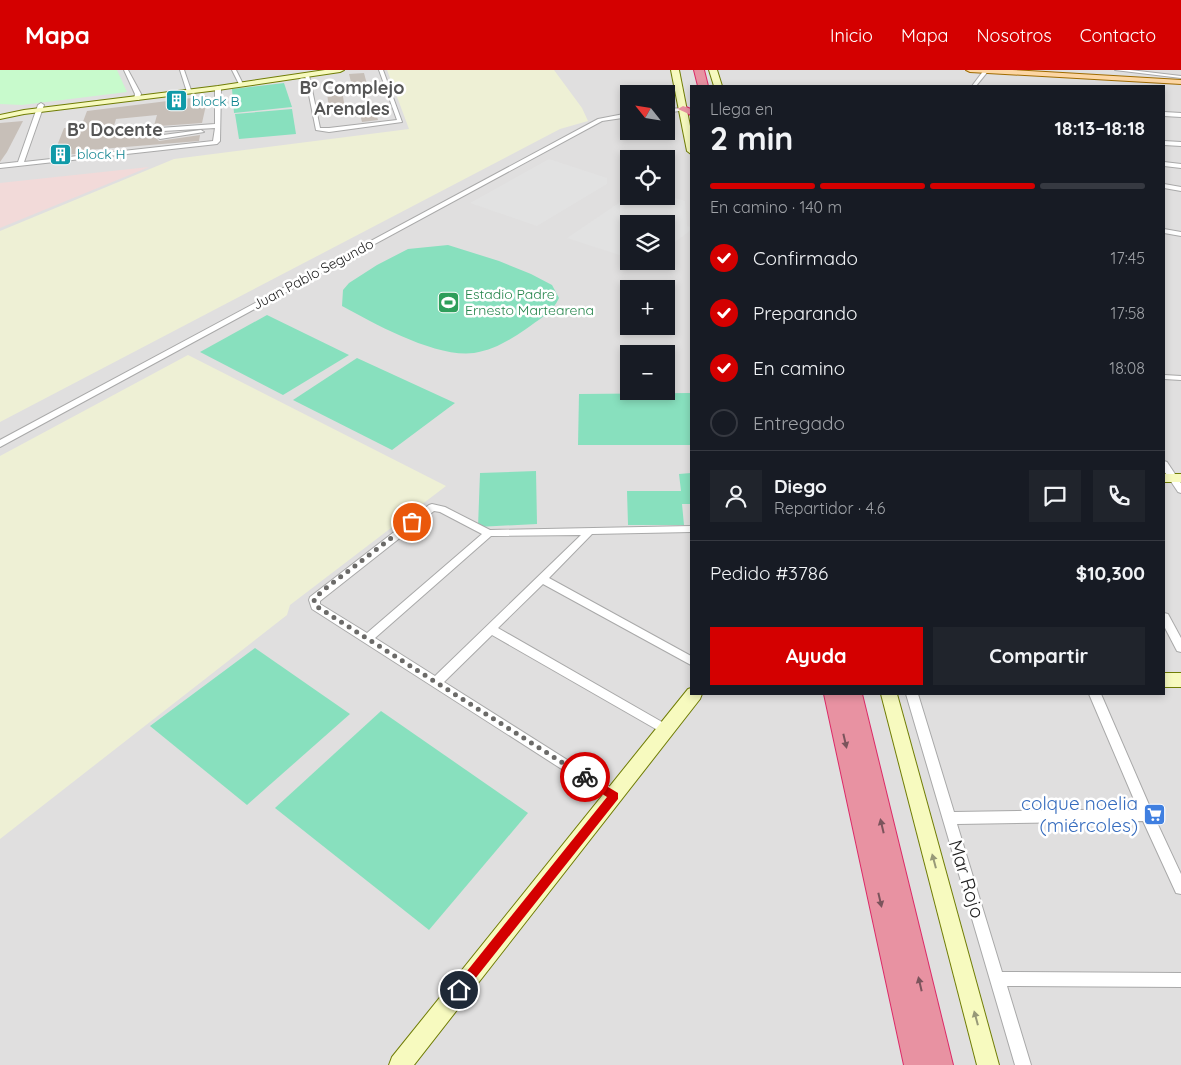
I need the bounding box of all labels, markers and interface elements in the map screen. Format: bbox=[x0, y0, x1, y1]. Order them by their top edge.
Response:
text: Mapa bbox=[25, 20, 90, 50]
text: Inicio bbox=[830, 24, 873, 47]
text: Mapa bbox=[901, 24, 949, 47]
text: Nosotros bbox=[977, 24, 1052, 47]
text: Contacto bbox=[1080, 24, 1156, 47]
district label: Bº Complejo Arenales bbox=[299, 76, 405, 120]
north arrow bbox=[620, 85, 675, 140]
map controls bbox=[620, 85, 675, 400]
building icon: block B bbox=[164, 89, 188, 113]
place label: block B bbox=[192, 92, 240, 110]
text: Llega en bbox=[710, 99, 773, 119]
text: 18:13–18:18 bbox=[1055, 116, 1145, 140]
district label: Bº Docente bbox=[67, 118, 163, 141]
text: 2 min bbox=[710, 118, 793, 158]
building icon: block H bbox=[49, 142, 73, 166]
place label: block H bbox=[77, 145, 126, 163]
button: locate bbox=[620, 150, 675, 205]
text: En camino · 140 m bbox=[710, 197, 842, 217]
button: layers bbox=[620, 215, 675, 270]
street label: Juan Pablo Segundo bbox=[249, 235, 377, 313]
icon: check bbox=[710, 244, 738, 272]
text: Confirmado bbox=[753, 246, 858, 270]
text: 17:45 bbox=[1111, 248, 1145, 268]
button: + bbox=[620, 280, 675, 335]
place label: Estadio Padre Ernesto Martearena bbox=[465, 285, 594, 319]
sports icon: Estadio Padre Ernesto Martearena bbox=[437, 290, 461, 314]
icon: check bbox=[710, 299, 738, 327]
text: Preparando bbox=[753, 301, 858, 325]
text: 17:58 bbox=[1111, 303, 1145, 323]
button: − bbox=[620, 345, 675, 400]
icon: check bbox=[710, 354, 738, 382]
text: En camino bbox=[753, 356, 845, 380]
text: 18:08 bbox=[1109, 358, 1145, 378]
text: Entregado bbox=[753, 411, 845, 435]
button: person bbox=[710, 470, 762, 522]
button: chat bbox=[1029, 470, 1081, 522]
button: phone bbox=[1093, 470, 1145, 522]
text: Diego bbox=[774, 474, 827, 498]
text: Repartidor · 4.6 bbox=[774, 498, 885, 518]
pin bbox=[391, 501, 433, 543]
icon: bag bbox=[398, 508, 426, 536]
text: Pedido #3786 bbox=[710, 561, 828, 585]
text: $10,300 bbox=[1076, 561, 1145, 585]
button: Ayuda bbox=[710, 627, 923, 685]
button: Compartir bbox=[933, 627, 1145, 685]
one-way arrow bbox=[841, 734, 849, 749]
courier bbox=[560, 752, 610, 802]
icon: bike bbox=[571, 763, 599, 791]
place label: colque noelia (miércoles) bbox=[1021, 791, 1138, 837]
supermarket icon: colque noelia (miércoles) bbox=[1142, 802, 1166, 826]
one-way arrow bbox=[878, 818, 886, 833]
street label: Mar Rojo bbox=[944, 837, 990, 921]
one-way arrow bbox=[929, 853, 937, 868]
one-way arrow bbox=[876, 892, 884, 907]
pin bbox=[438, 969, 480, 1011]
icon: home bbox=[445, 976, 473, 1004]
one-way arrow bbox=[916, 976, 924, 991]
one-way arrow bbox=[971, 1010, 979, 1025]

